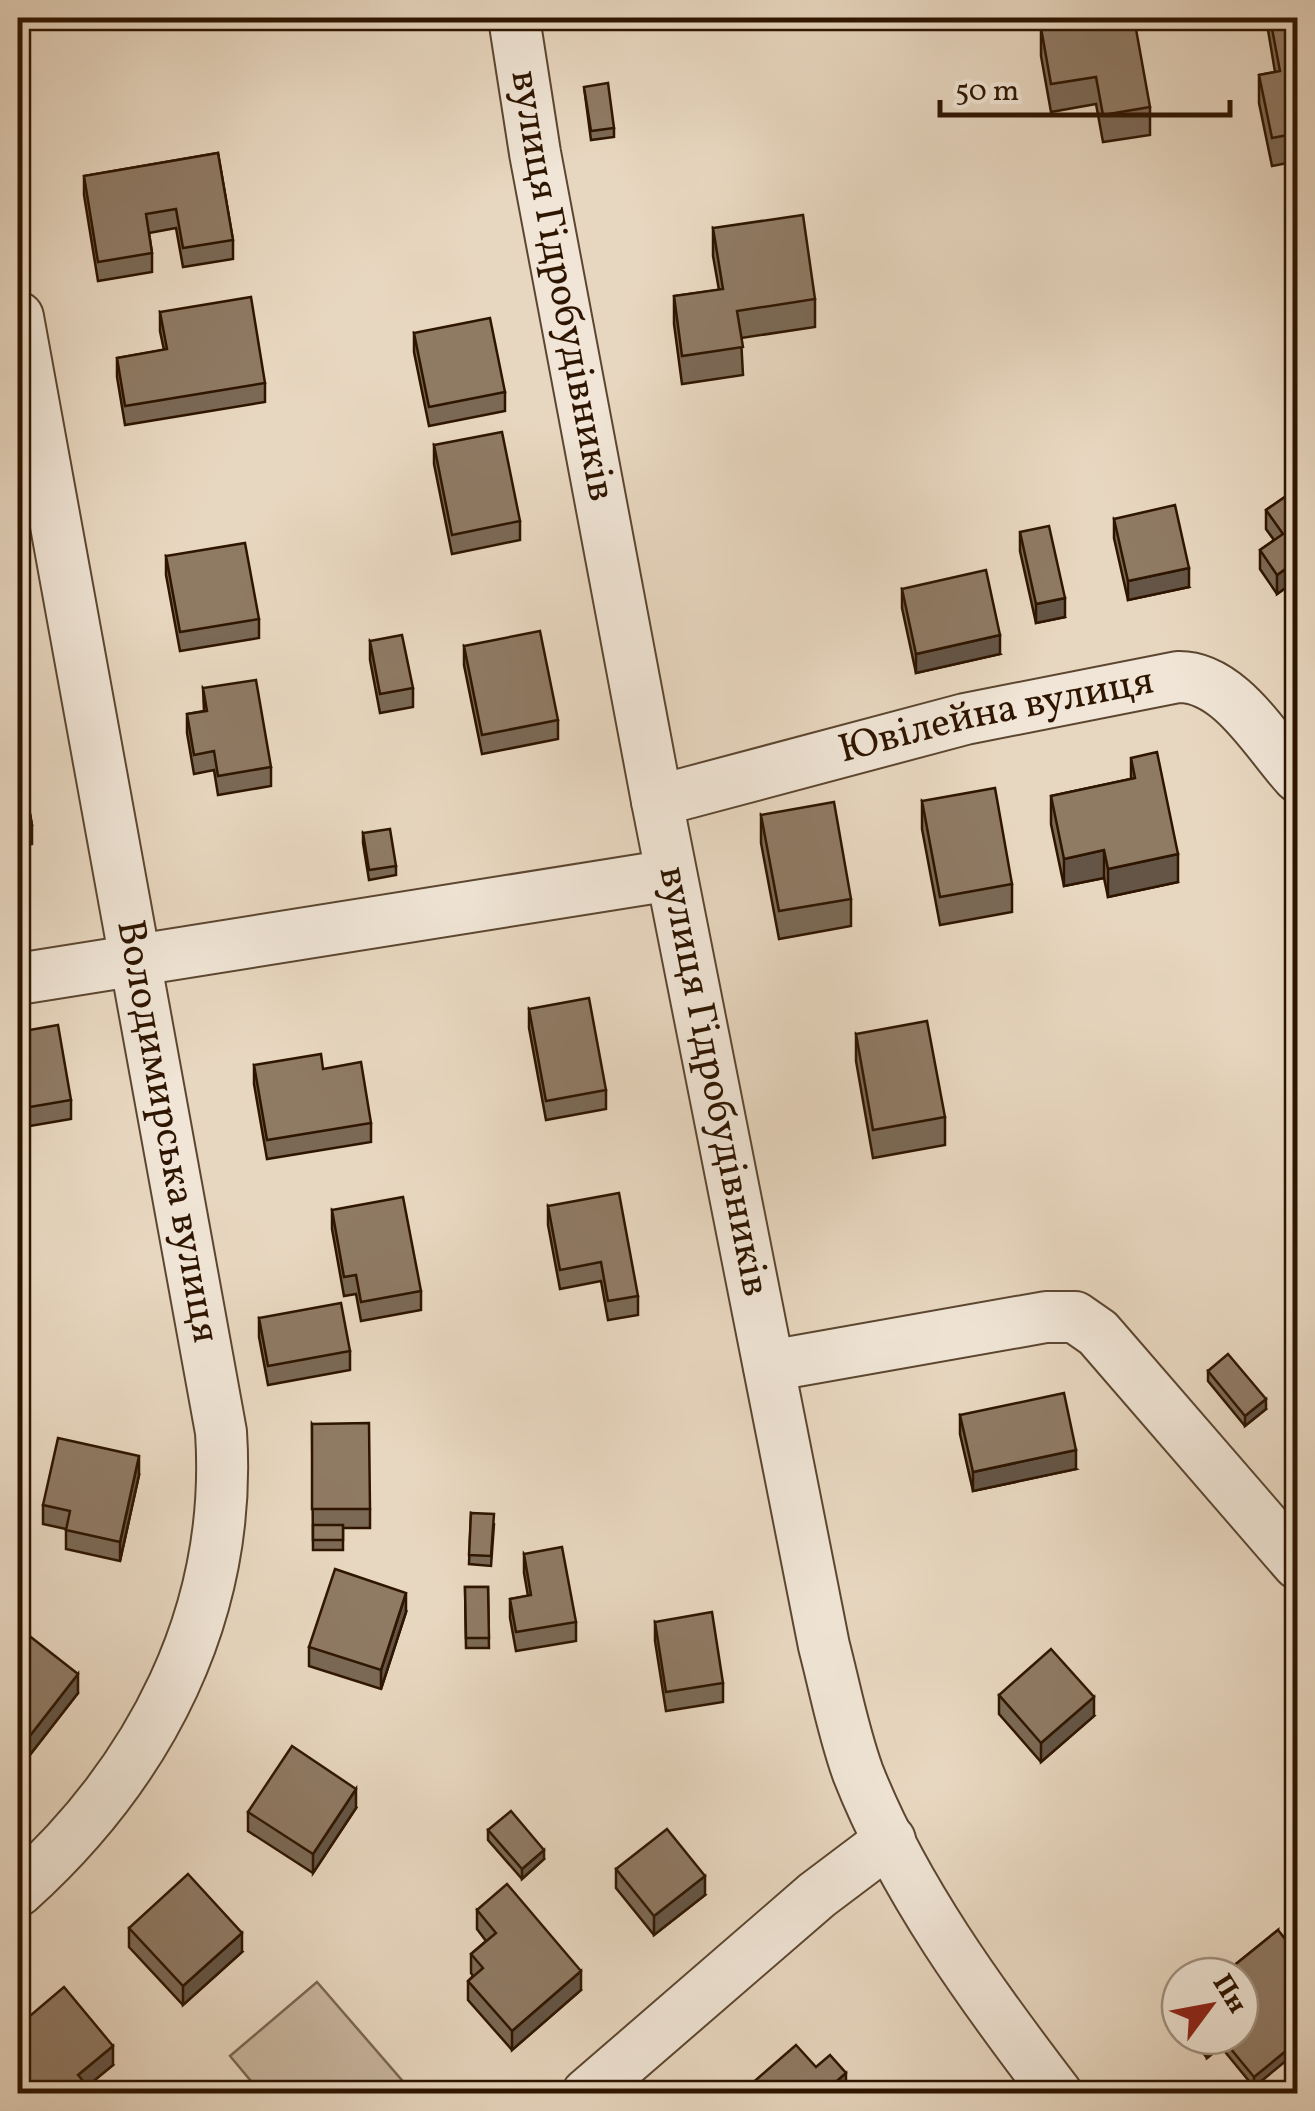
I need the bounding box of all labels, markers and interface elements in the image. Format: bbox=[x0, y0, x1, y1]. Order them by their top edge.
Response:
scale bar bbox=[940, 55, 1230, 117]
street label: вулиця Гідробудівників bbox=[495, 66, 628, 506]
text: 50 m bbox=[955, 71, 1019, 113]
street label: Ювілейна вулиця bbox=[833, 654, 1159, 779]
street label: вулиця Гідробудівників bbox=[643, 862, 782, 1302]
street label: Володимирська вулиця bbox=[100, 916, 232, 1347]
north arrow bbox=[1160, 1956, 1260, 2056]
text: Пн bbox=[1202, 1967, 1256, 2021]

